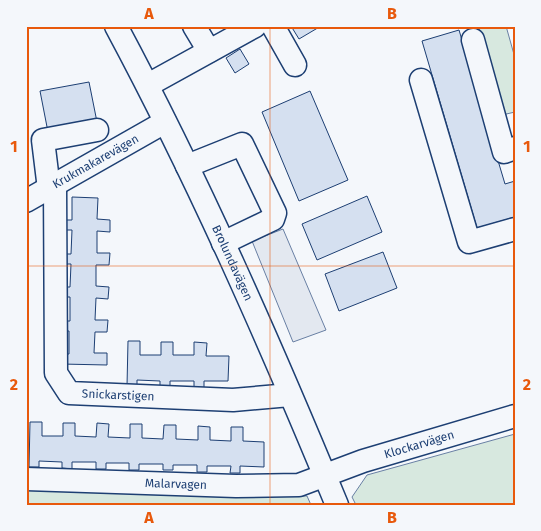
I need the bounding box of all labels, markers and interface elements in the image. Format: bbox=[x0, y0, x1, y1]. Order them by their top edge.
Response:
text: A bbox=[143, 4, 154, 23]
text: B bbox=[387, 4, 397, 23]
street label: Krukmakarevägen bbox=[50, 131, 141, 191]
text: 1 bbox=[10, 137, 18, 156]
text: 1 bbox=[523, 137, 531, 156]
street label: Brolundavägen bbox=[209, 223, 256, 303]
text: 2 bbox=[10, 375, 18, 394]
text: 2 bbox=[523, 375, 531, 394]
street label: Snickarstigen bbox=[81, 387, 155, 404]
street label: Klockarvägen bbox=[382, 427, 456, 461]
street label: Malarvagen bbox=[145, 476, 207, 492]
text: A bbox=[143, 508, 154, 527]
text: B bbox=[387, 508, 397, 527]

